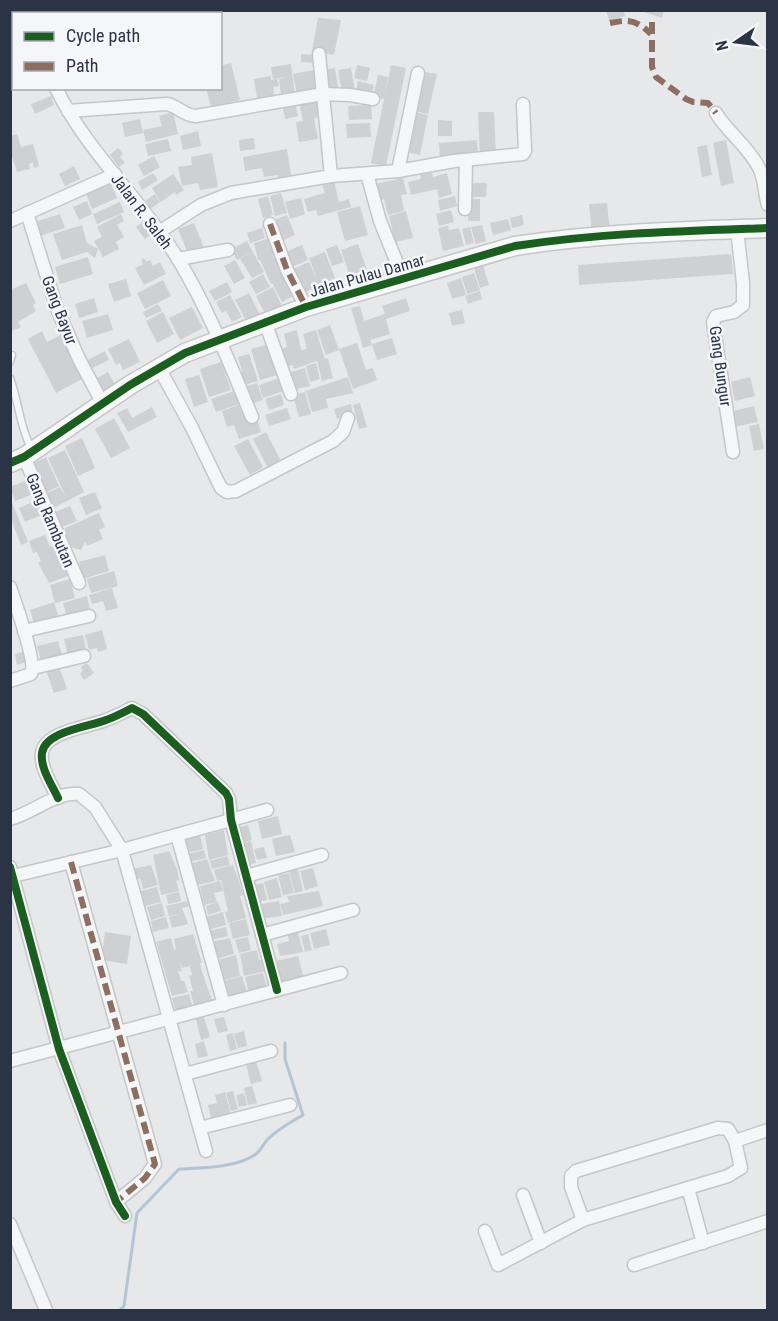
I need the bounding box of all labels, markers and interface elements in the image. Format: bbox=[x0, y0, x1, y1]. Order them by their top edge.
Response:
legend bbox=[12, 12, 222, 90]
north arrow bbox=[706, 12, 766, 72]
text: Cycle path bbox=[66, 25, 140, 46]
text: N bbox=[712, 38, 732, 53]
text: Path bbox=[66, 55, 99, 76]
street label: Jalan R. Saleh bbox=[107, 170, 176, 253]
street label: Jalan Pulau Damar bbox=[307, 250, 427, 301]
street label: Gang Bayur bbox=[38, 273, 81, 347]
street label: Gang Bungur bbox=[705, 325, 736, 408]
street label: Gang Rambutan bbox=[22, 470, 79, 570]

